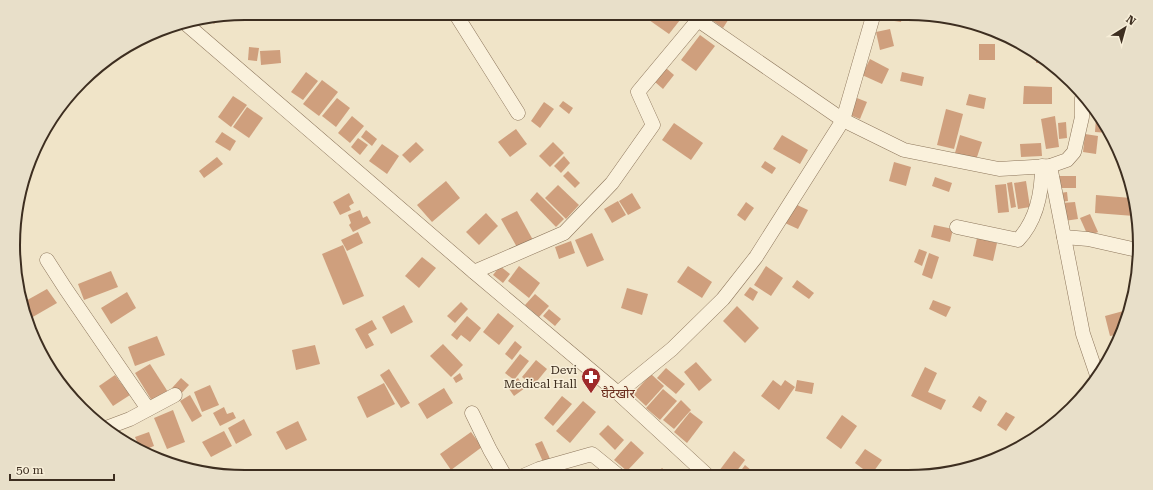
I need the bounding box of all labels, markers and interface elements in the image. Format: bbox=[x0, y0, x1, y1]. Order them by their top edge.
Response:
north arrow bbox=[1105, 8, 1145, 48]
text: N bbox=[1123, 13, 1138, 28]
place label: Devi Medical Hall bbox=[504, 363, 577, 391]
pharmacy icon: Devi Medical Hall bbox=[580, 366, 602, 394]
district label: घैटेखोर bbox=[601, 386, 635, 401]
scale bar bbox=[10, 456, 114, 482]
text: 50 m bbox=[16, 463, 43, 477]

